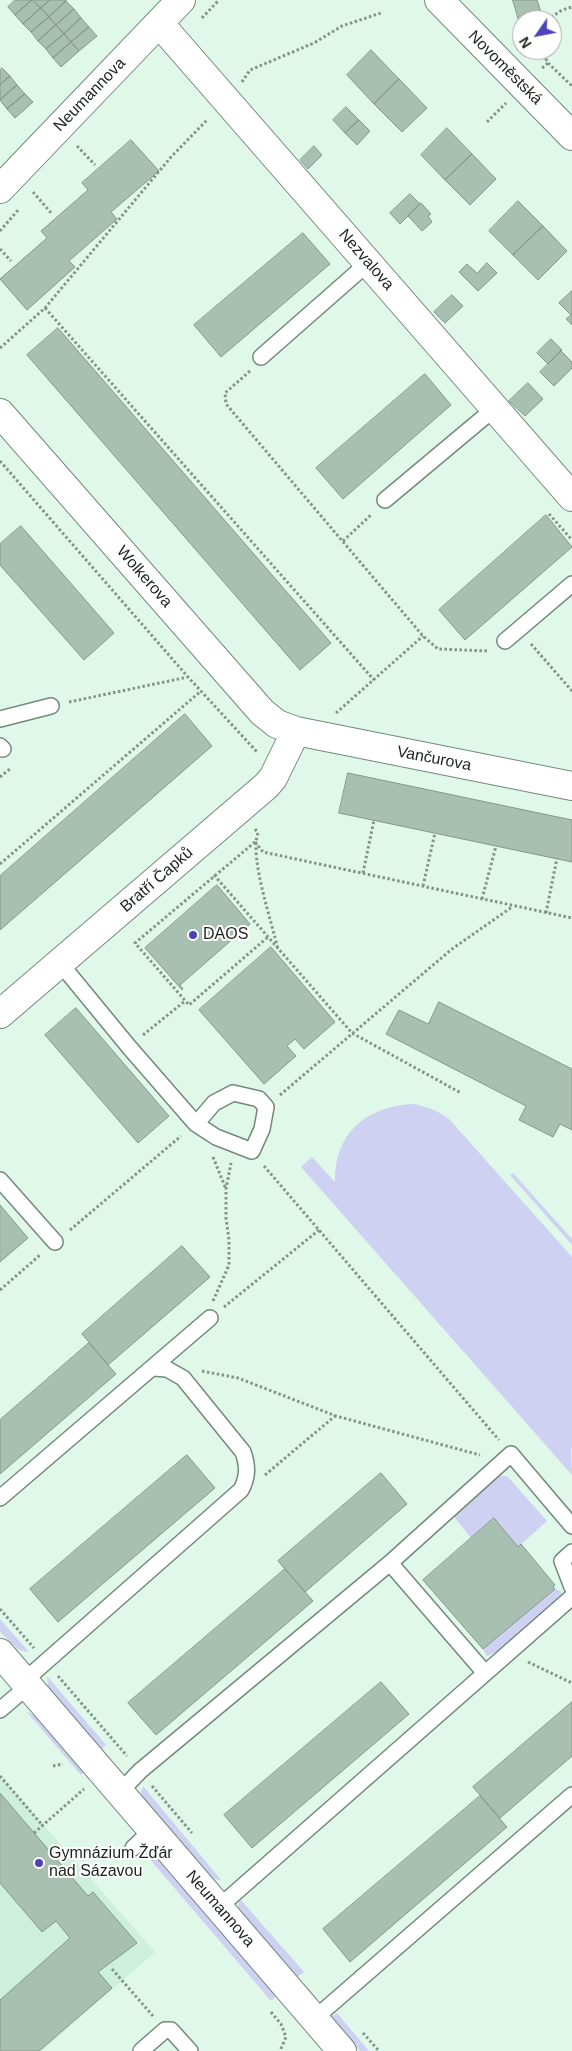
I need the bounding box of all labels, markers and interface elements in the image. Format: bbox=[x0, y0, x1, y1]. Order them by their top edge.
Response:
north arrow bbox=[512, 10, 562, 60]
street label: Novoměstská bbox=[464, 27, 546, 109]
street label: Neumannova bbox=[50, 54, 130, 136]
street label: Nezvalova bbox=[334, 226, 398, 294]
street label: Wolkerova bbox=[112, 542, 176, 612]
street label: Vančurova bbox=[395, 742, 473, 776]
street label: Bratří Čapků bbox=[117, 843, 197, 917]
place label: DAOS bbox=[203, 925, 248, 945]
marker: DAOS bbox=[187, 929, 199, 941]
place label: Gymnázium Žďár nad Sázavou bbox=[49, 1844, 173, 1882]
marker: Gymnázium Žďár nad Sázavou bbox=[33, 1857, 45, 1869]
street label: Neumannova bbox=[182, 1867, 258, 1951]

